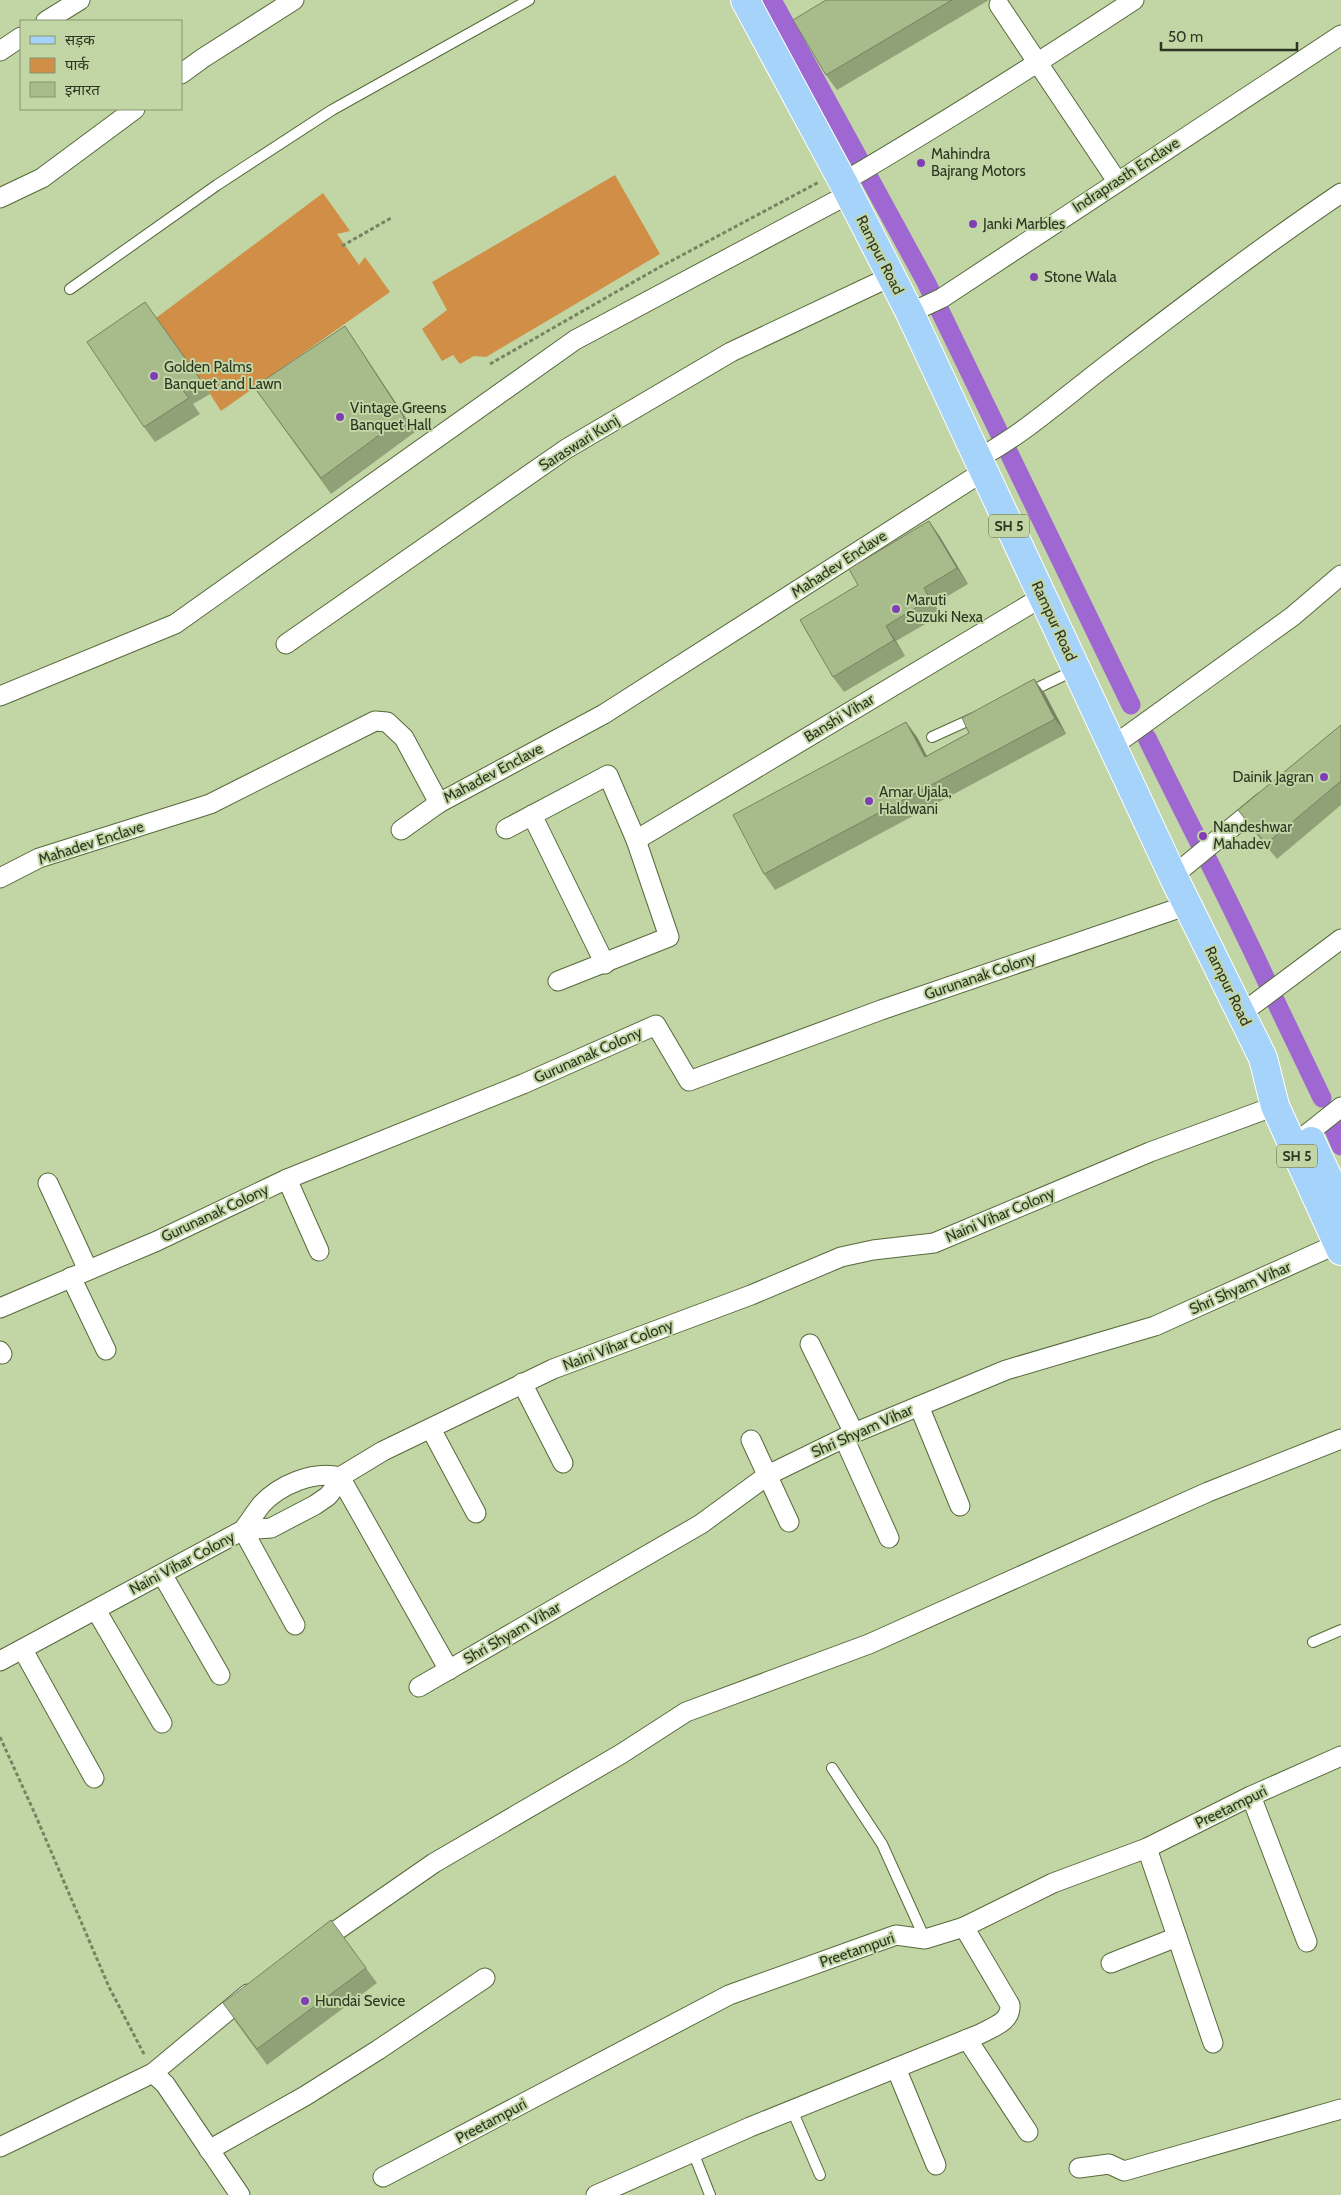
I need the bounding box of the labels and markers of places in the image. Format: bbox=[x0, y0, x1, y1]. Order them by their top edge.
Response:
place label: Mahindra Bajrang Motors bbox=[931, 145, 1026, 180]
marker: Mahindra Bajrang Motors bbox=[915, 157, 927, 169]
place label: Janki Marbles bbox=[982, 215, 1065, 233]
marker: Janki Marbles bbox=[967, 218, 979, 230]
place label: Stone Wala bbox=[1044, 268, 1118, 286]
marker: Stone Wala bbox=[1028, 271, 1040, 283]
place label: Golden Palms Banquet and Lawn bbox=[164, 358, 282, 393]
marker: Golden Palms Banquet and Lawn bbox=[148, 370, 160, 382]
place label: Vintage Greens Banquet Hall bbox=[350, 399, 447, 434]
marker: Vintage Greens Banquet Hall bbox=[334, 411, 346, 423]
place label: Maruti Suzuki Nexa bbox=[906, 591, 984, 626]
marker: Maruti Suzuki Nexa bbox=[890, 603, 902, 615]
place label: Dainik Jagran bbox=[1233, 768, 1314, 786]
marker: Dainik Jagran bbox=[1318, 771, 1330, 783]
place label: Amar Ujala, Haldwani bbox=[879, 783, 952, 818]
marker: Amar Ujala, Haldwani bbox=[863, 795, 875, 807]
place label: Nandeshwar Mahadev bbox=[1213, 818, 1292, 853]
marker: Nandeshwar Mahadev bbox=[1197, 830, 1209, 842]
place label: Hundai Sevice bbox=[315, 1992, 405, 2010]
marker: Hundai Sevice bbox=[299, 1995, 311, 2007]

